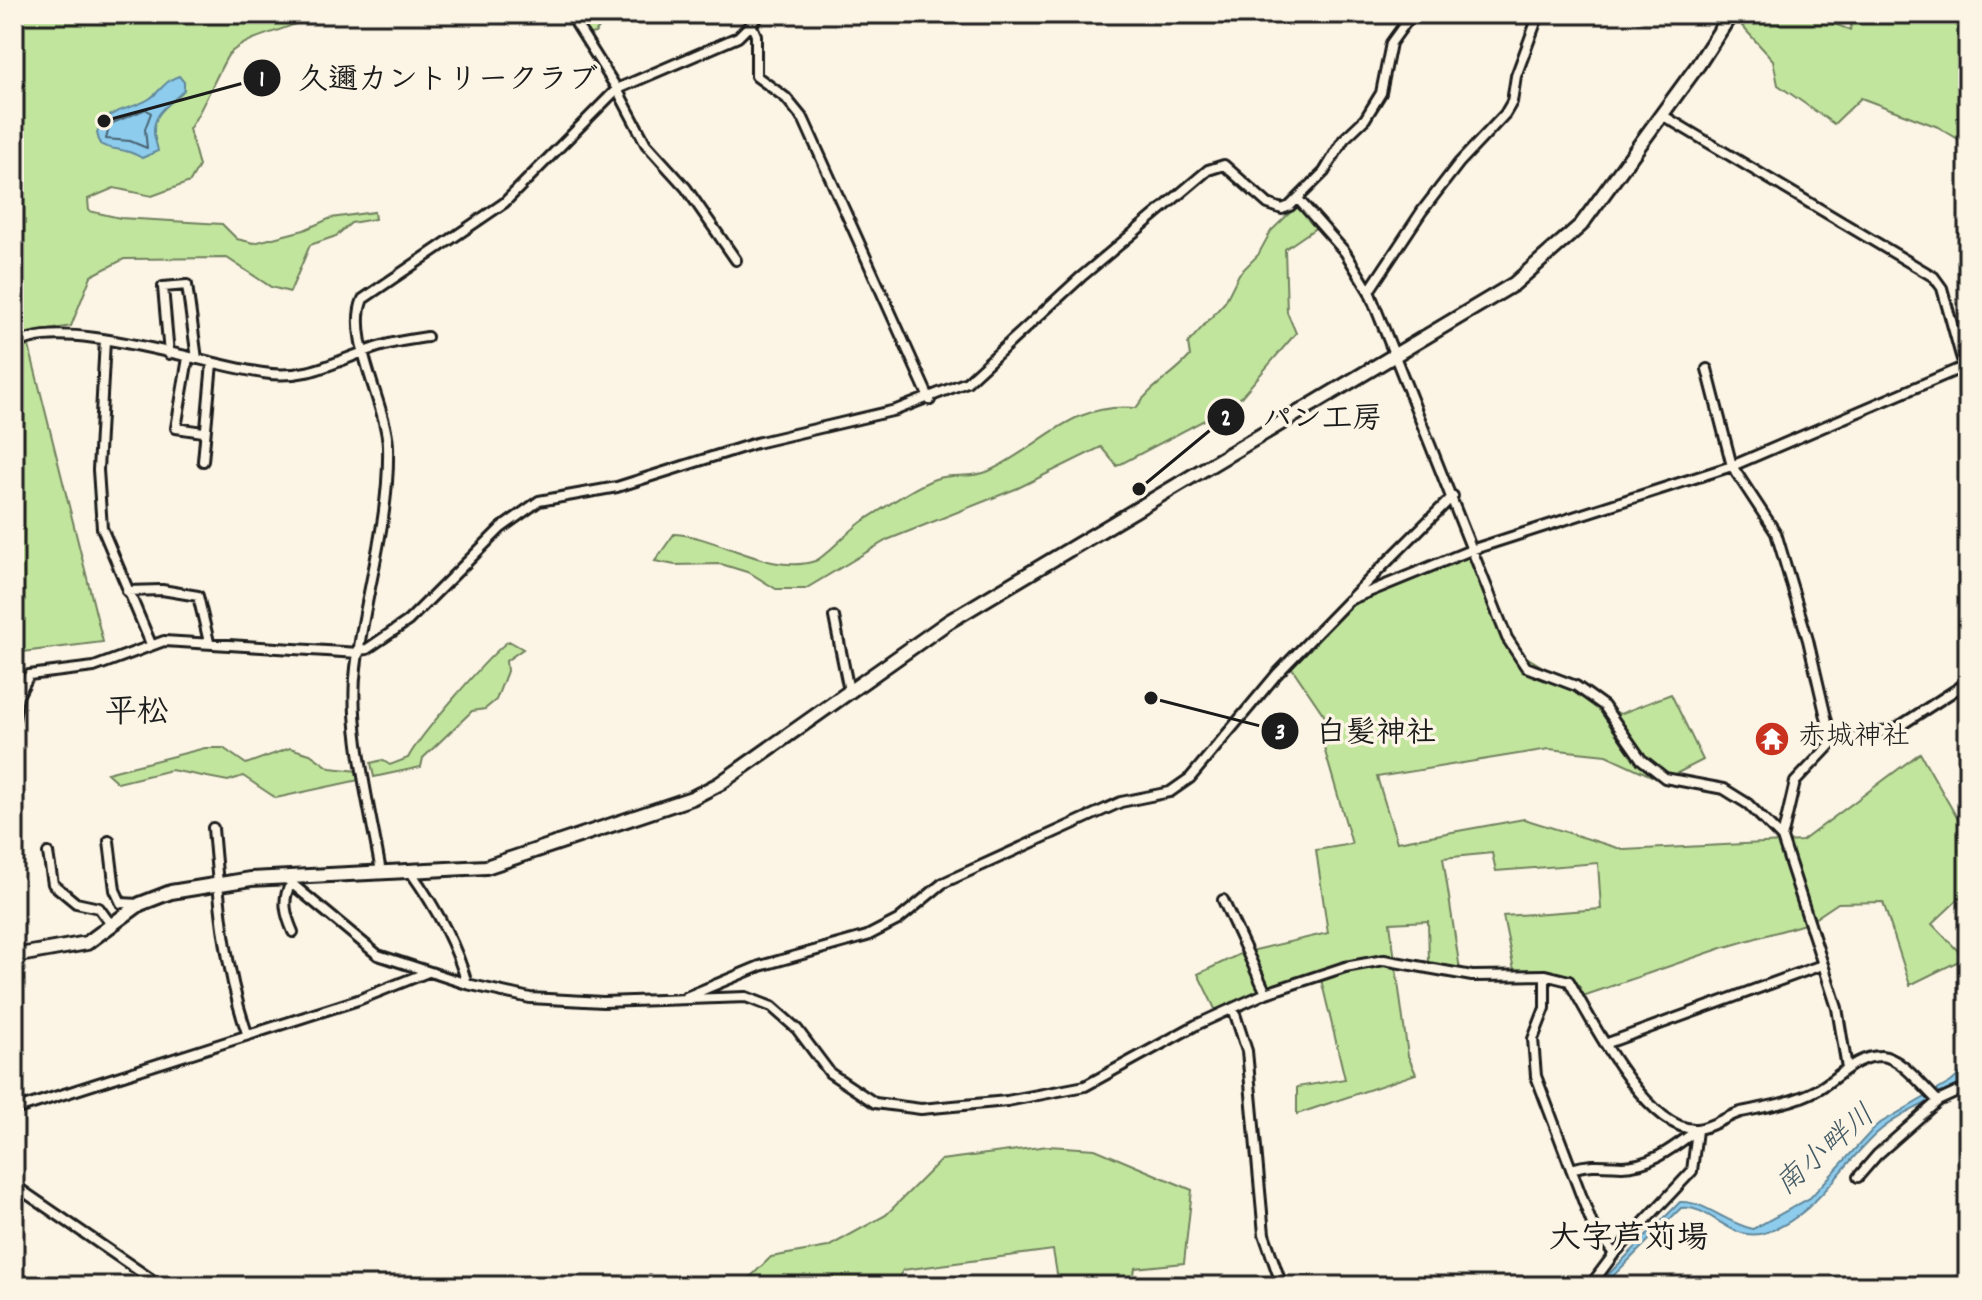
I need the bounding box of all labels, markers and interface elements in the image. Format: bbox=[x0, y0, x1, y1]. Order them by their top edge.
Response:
callout: 久邇カントリークラブ bbox=[242, 51, 614, 105]
text: 久邇カントリークラブ bbox=[298, 61, 598, 104]
text: 1 bbox=[259, 64, 265, 98]
callout: パン工房 bbox=[1206, 390, 1398, 444]
text: パン工房 bbox=[1262, 400, 1382, 443]
text: 2 bbox=[1221, 403, 1231, 437]
district label: 平松 bbox=[105, 692, 169, 738]
callout: 白髪神社 bbox=[1260, 704, 1452, 758]
text: 白髪神社 bbox=[1316, 714, 1436, 757]
text: 3 bbox=[1275, 717, 1285, 751]
place label: 赤城神社 bbox=[1798, 719, 1910, 759]
temple icon: 赤城神社 bbox=[1753, 720, 1791, 758]
water label: 南小畔川 bbox=[1768, 1096, 1886, 1208]
district label: 大字芦苅場 bbox=[1549, 1218, 1709, 1264]

